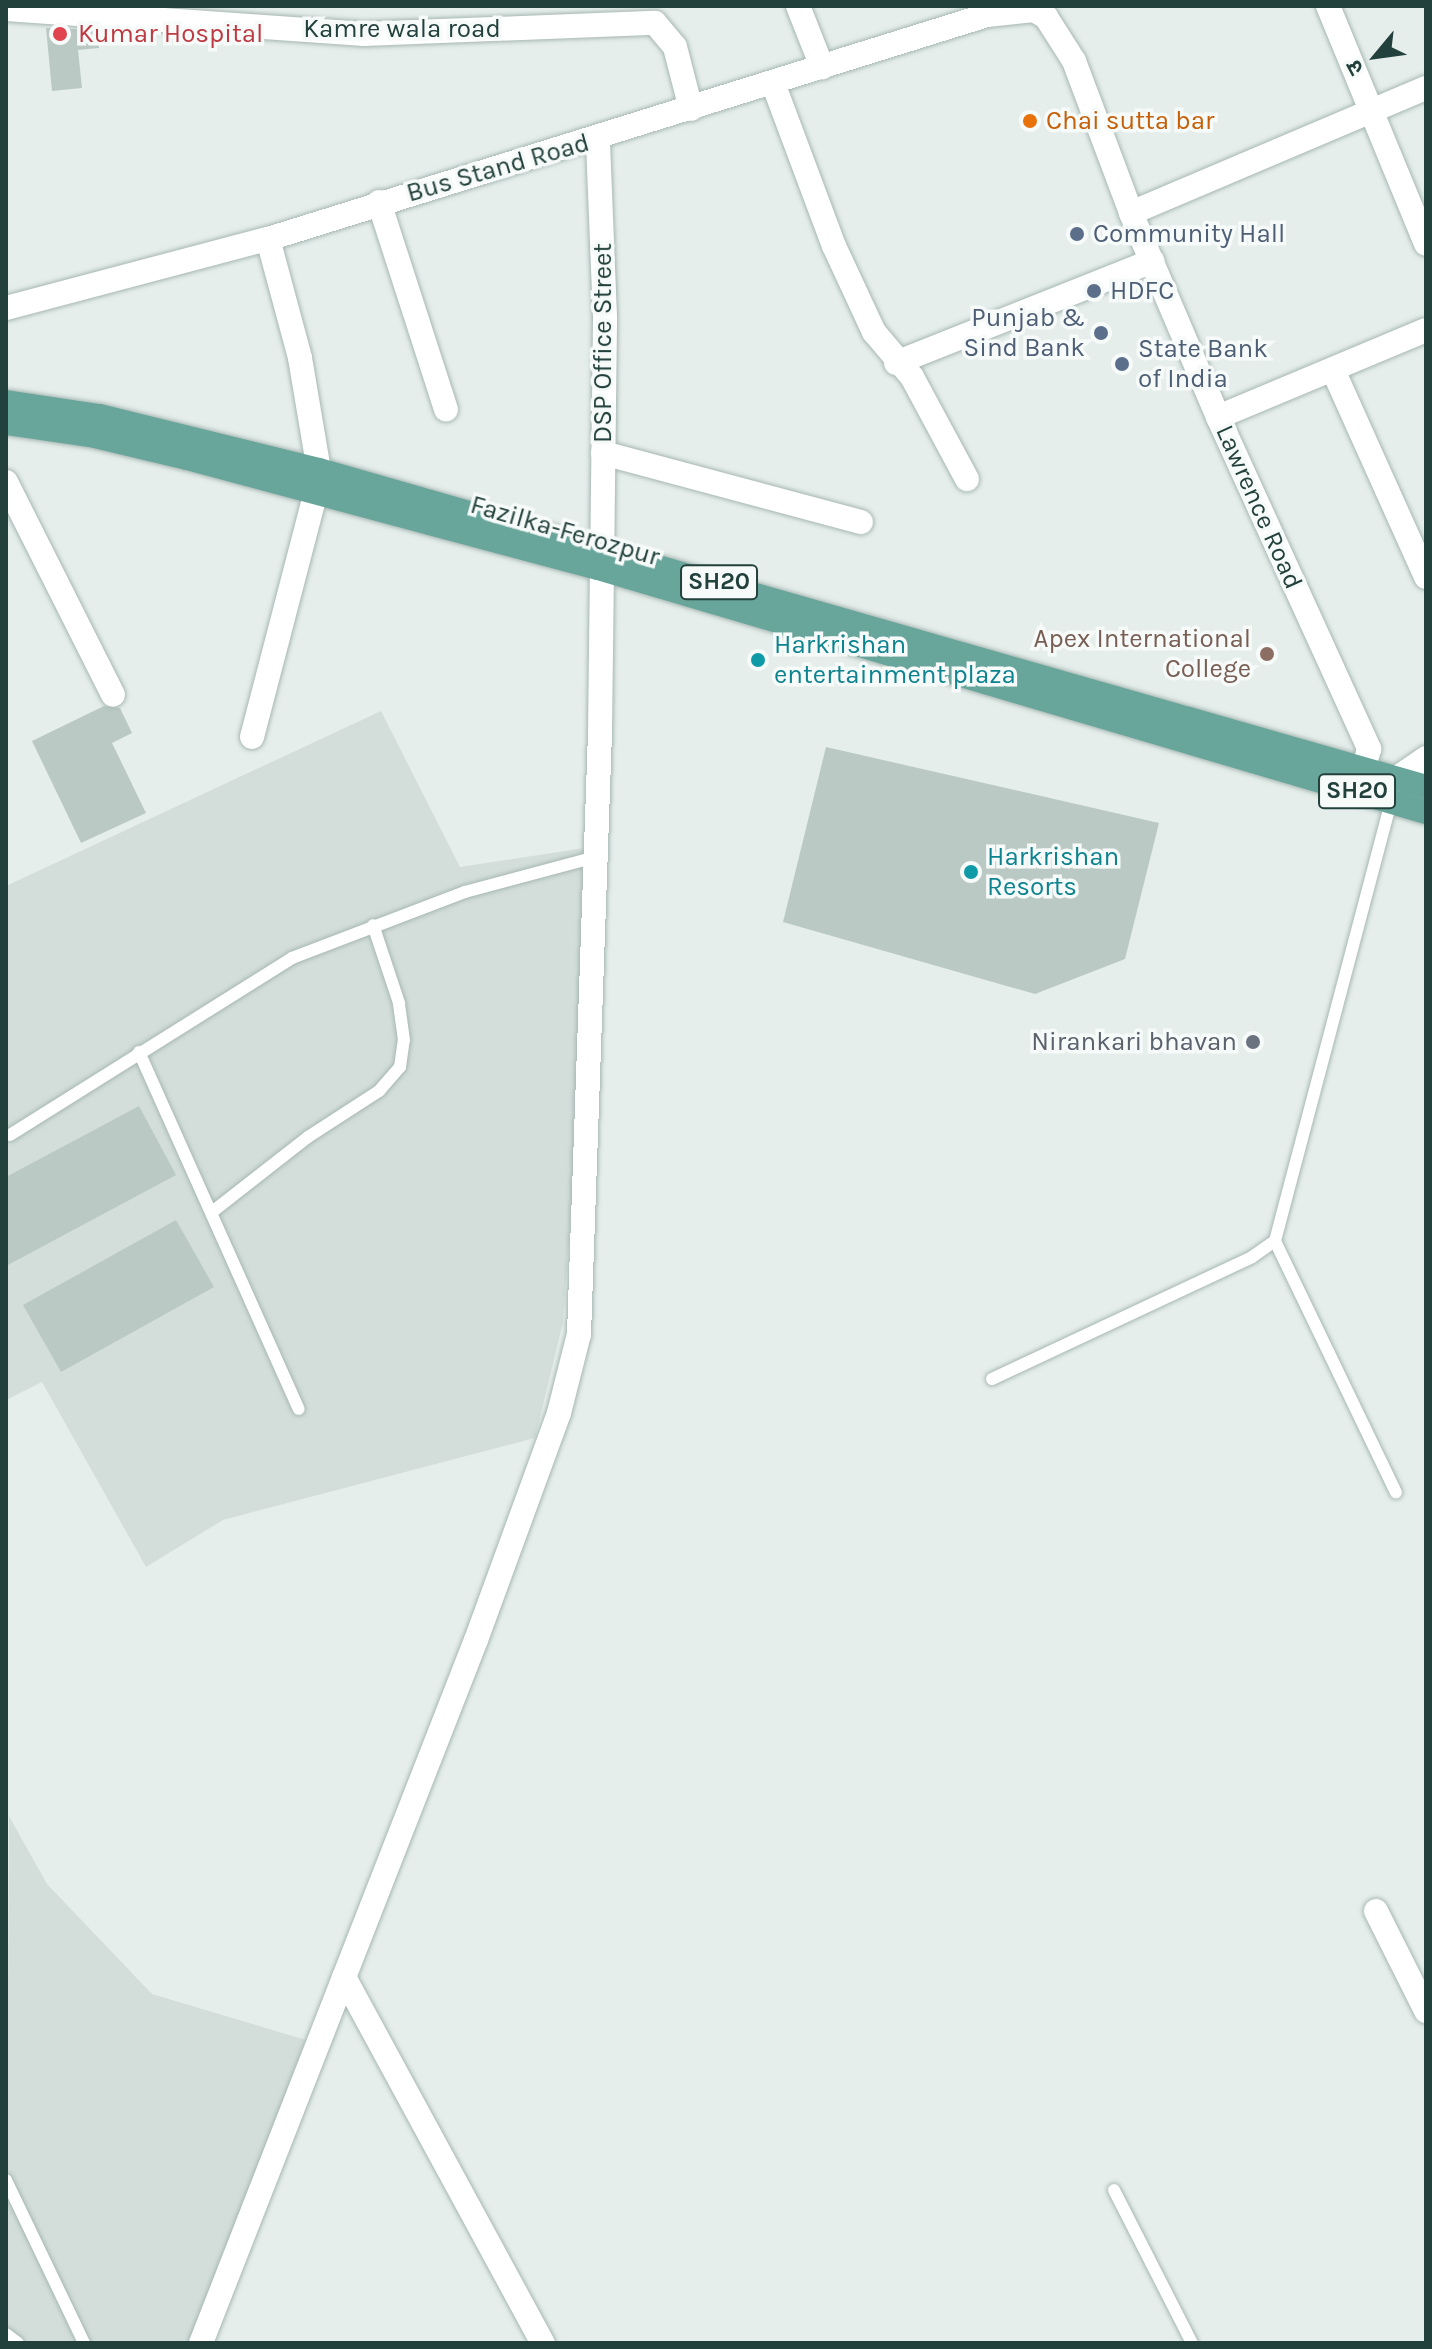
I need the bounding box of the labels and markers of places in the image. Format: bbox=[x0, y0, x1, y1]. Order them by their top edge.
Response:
place label: Kumar Hospital bbox=[78, 18, 263, 50]
marker: Kumar Hospital bbox=[49, 23, 71, 45]
place label: Chai sutta bar bbox=[1046, 105, 1214, 137]
marker: Chai sutta bar bbox=[1021, 112, 1039, 130]
place label: Community Hall bbox=[1093, 218, 1285, 250]
marker: Community Hall bbox=[1068, 225, 1086, 243]
place label: HDFC bbox=[1110, 275, 1174, 307]
marker: HDFC bbox=[1085, 282, 1103, 300]
place label: Punjab & Sind Bank bbox=[963, 302, 1085, 364]
marker: Punjab & Sind Bank bbox=[1092, 324, 1110, 342]
place label: State Bank of India bbox=[1138, 333, 1268, 394]
marker: State Bank of India bbox=[1113, 355, 1131, 373]
place label: Apex International College bbox=[1034, 623, 1251, 684]
place label: Harkrishan entertainment plaza bbox=[774, 629, 1016, 690]
marker: Apex International College bbox=[1258, 645, 1276, 663]
marker: Harkrishan entertainment plaza bbox=[749, 651, 767, 669]
place label: Harkrishan Resorts bbox=[987, 841, 1119, 902]
marker: Harkrishan Resorts bbox=[962, 863, 980, 881]
place label: Nirankari bhavan bbox=[1031, 1026, 1237, 1058]
marker: Nirankari bhavan bbox=[1244, 1033, 1262, 1051]

